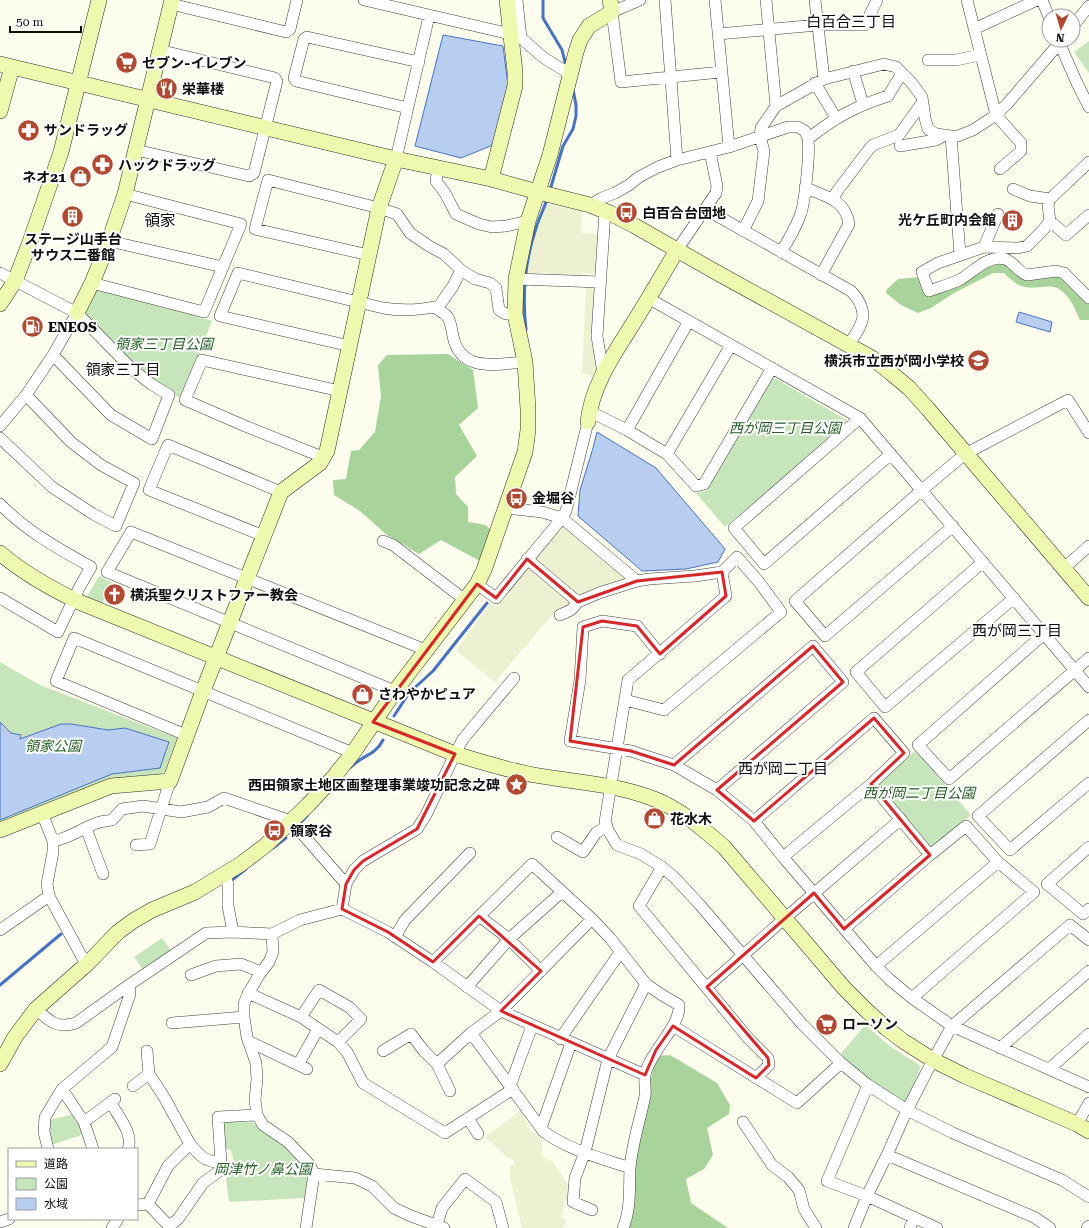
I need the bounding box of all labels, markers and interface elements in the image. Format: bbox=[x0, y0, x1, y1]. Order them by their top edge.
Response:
scale bar bbox=[10, 8, 81, 34]
north arrow bbox=[1041, 8, 1081, 48]
district label: 白百合三丁目 bbox=[806, 13, 896, 31]
text: 50 m bbox=[16, 15, 43, 29]
text: N bbox=[1055, 31, 1065, 44]
supermarket icon: セブン-イレブン bbox=[113, 50, 139, 76]
place label: セブン-イレブン bbox=[142, 55, 247, 71]
restaurant icon: 栄華楼 bbox=[154, 76, 180, 102]
place label: 栄華楼 bbox=[182, 81, 225, 97]
pharmacy icon: サンドラッグ bbox=[15, 117, 41, 143]
place label: サンドラッグ bbox=[44, 122, 128, 138]
pharmacy icon: ハックドラッグ bbox=[89, 152, 115, 178]
place label: ハックドラッグ bbox=[118, 157, 216, 173]
shop icon: ネオ21 bbox=[68, 164, 94, 190]
place label: ネオ21 bbox=[22, 169, 66, 185]
bus stop icon: 白百合台団地 bbox=[613, 200, 639, 226]
building icon: ステージ山手台 サウス二番館 bbox=[60, 204, 86, 230]
place label: 白百合台団地 bbox=[642, 205, 726, 221]
building icon: 光ケ丘町内会館 bbox=[999, 207, 1025, 233]
district label: 領家 bbox=[144, 211, 176, 230]
place label: 光ケ丘町内会館 bbox=[898, 212, 996, 228]
place label: ステージ山手台 サウス二番館 bbox=[24, 231, 122, 263]
fuel station icon: ENEOS bbox=[19, 314, 45, 340]
place label: ENEOS bbox=[48, 319, 97, 335]
park label: 領家三丁目公園 bbox=[115, 336, 215, 352]
school or university icon: 横浜市立西が岡小学校 bbox=[966, 348, 992, 374]
place label: 横浜市立西が岡小学校 bbox=[824, 353, 964, 369]
district label: 領家三丁目 bbox=[85, 361, 161, 379]
park label: 西が岡三丁目公園 bbox=[729, 420, 843, 436]
bus stop icon: 金堀谷 bbox=[503, 485, 529, 511]
place label: 金堀谷 bbox=[532, 490, 575, 506]
church icon: 横浜聖クリストファー教会 bbox=[101, 582, 127, 608]
place label: 横浜聖クリストファー教会 bbox=[130, 587, 298, 603]
district label: 西が岡三丁目 bbox=[972, 622, 1062, 640]
shop icon: さわやかピュア bbox=[350, 681, 376, 707]
place label: さわやかピュア bbox=[378, 686, 476, 702]
park label: 領家公園 bbox=[25, 738, 83, 754]
district label: 西が岡二丁目 bbox=[738, 760, 828, 778]
place icon: 西田領家土地区画整理事業竣功記念之碑 bbox=[503, 772, 529, 798]
place label: 西田領家土地区画整理事業竣功記念之碑 bbox=[248, 777, 500, 793]
park label: 西が岡二丁目公園 bbox=[863, 785, 977, 801]
shop icon: 花水木 bbox=[641, 806, 667, 832]
place label: 花水木 bbox=[670, 811, 712, 827]
bus stop icon: 領家谷 bbox=[261, 818, 287, 844]
place label: 領家谷 bbox=[290, 823, 333, 839]
supermarket icon: ローソン bbox=[814, 1011, 840, 1037]
place label: ローソン bbox=[842, 1016, 898, 1032]
legend bbox=[8, 1148, 138, 1220]
text: 道路 bbox=[44, 1157, 68, 1171]
park label: 岡津竹ノ鼻公園 bbox=[214, 1161, 314, 1177]
text: 公園 bbox=[44, 1177, 68, 1191]
text: 水域 bbox=[44, 1197, 68, 1211]

